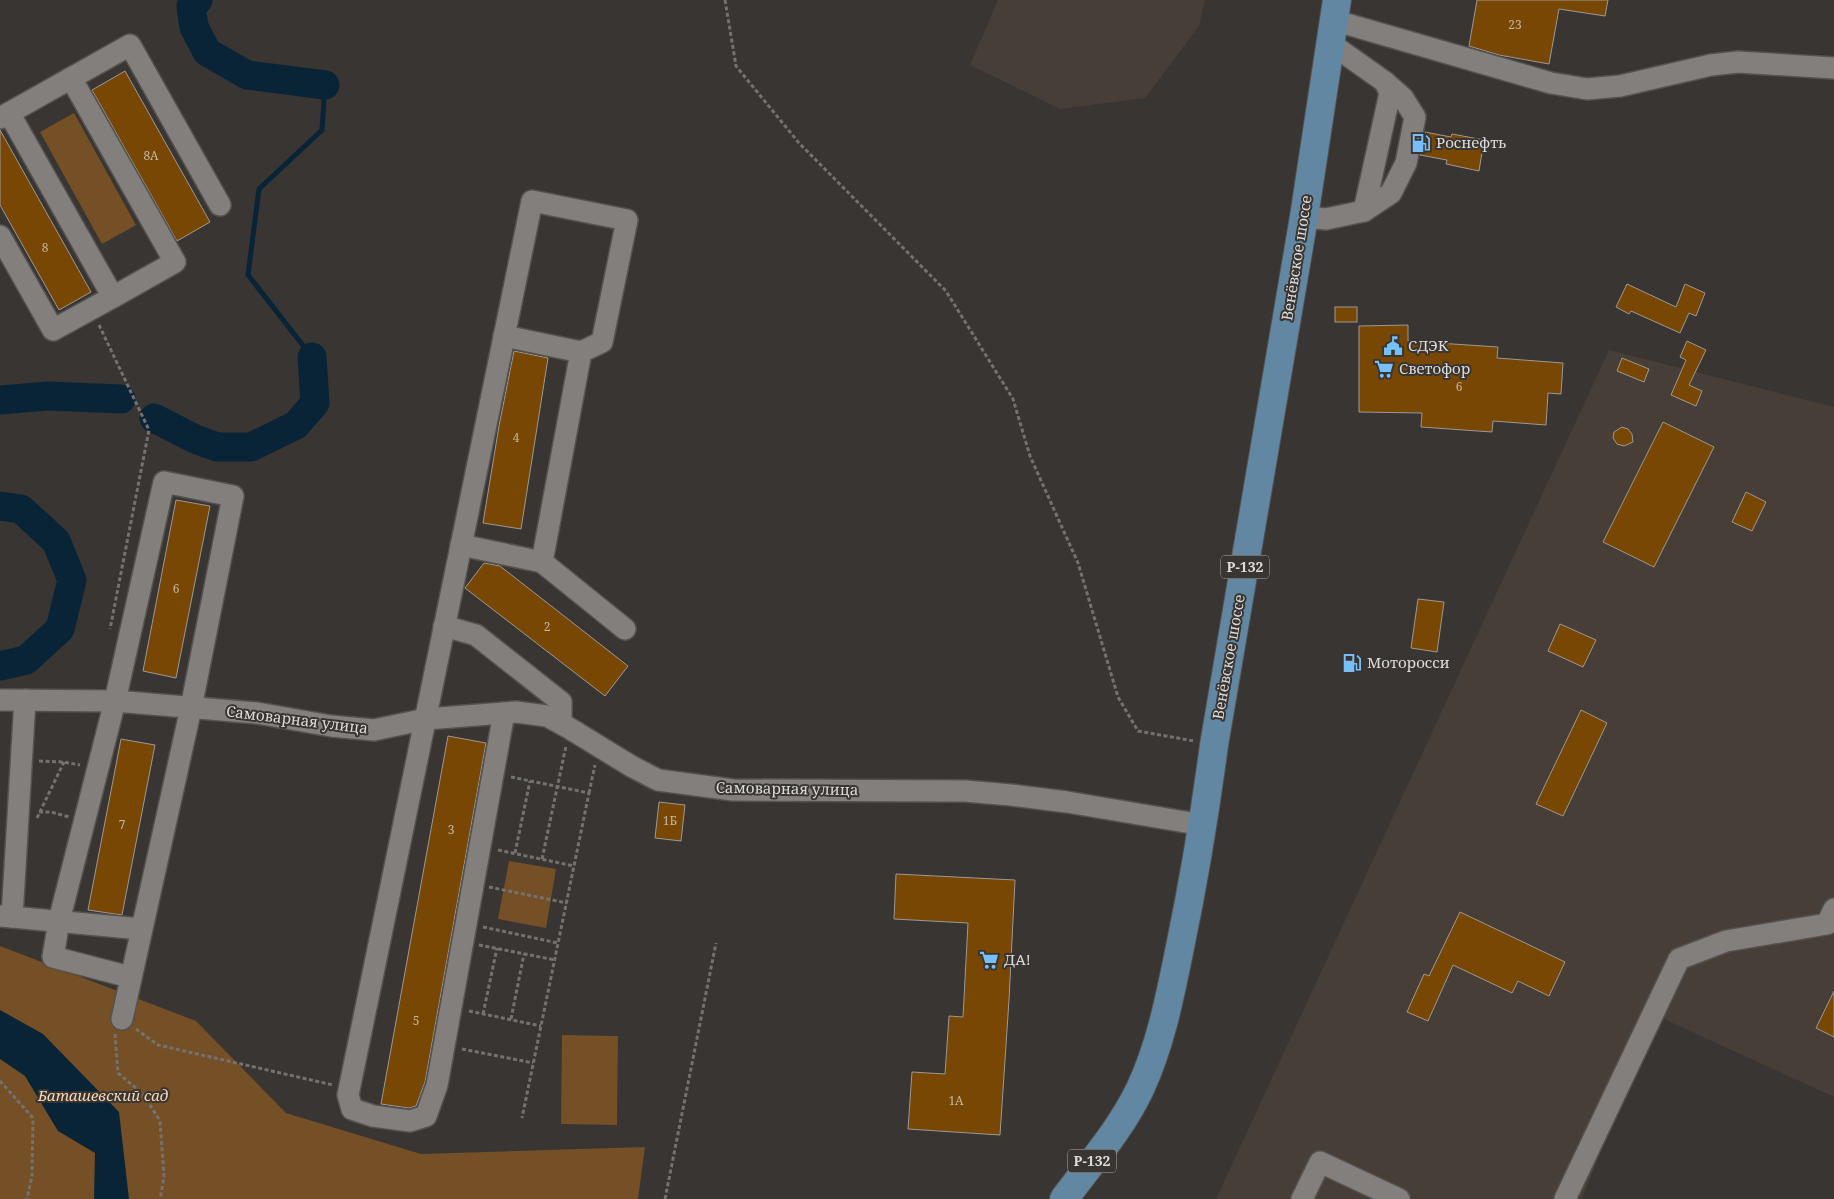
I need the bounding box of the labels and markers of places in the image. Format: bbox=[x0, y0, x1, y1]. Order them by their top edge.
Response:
fuel station icon: Роснефть bbox=[1410, 132, 1432, 154]
place label: Роснефть bbox=[1436, 132, 1506, 152]
public building icon: СДЭК bbox=[1382, 335, 1404, 357]
place label: СДЭК bbox=[1408, 335, 1449, 355]
supermarket icon: Светофор bbox=[1373, 358, 1395, 380]
place label: Светофор bbox=[1399, 358, 1470, 378]
fuel station icon: Моторосси bbox=[1341, 652, 1363, 674]
place label: Моторосси bbox=[1367, 652, 1450, 672]
supermarket icon: ДА! bbox=[978, 949, 1000, 971]
place label: ДА! bbox=[1004, 949, 1031, 969]

